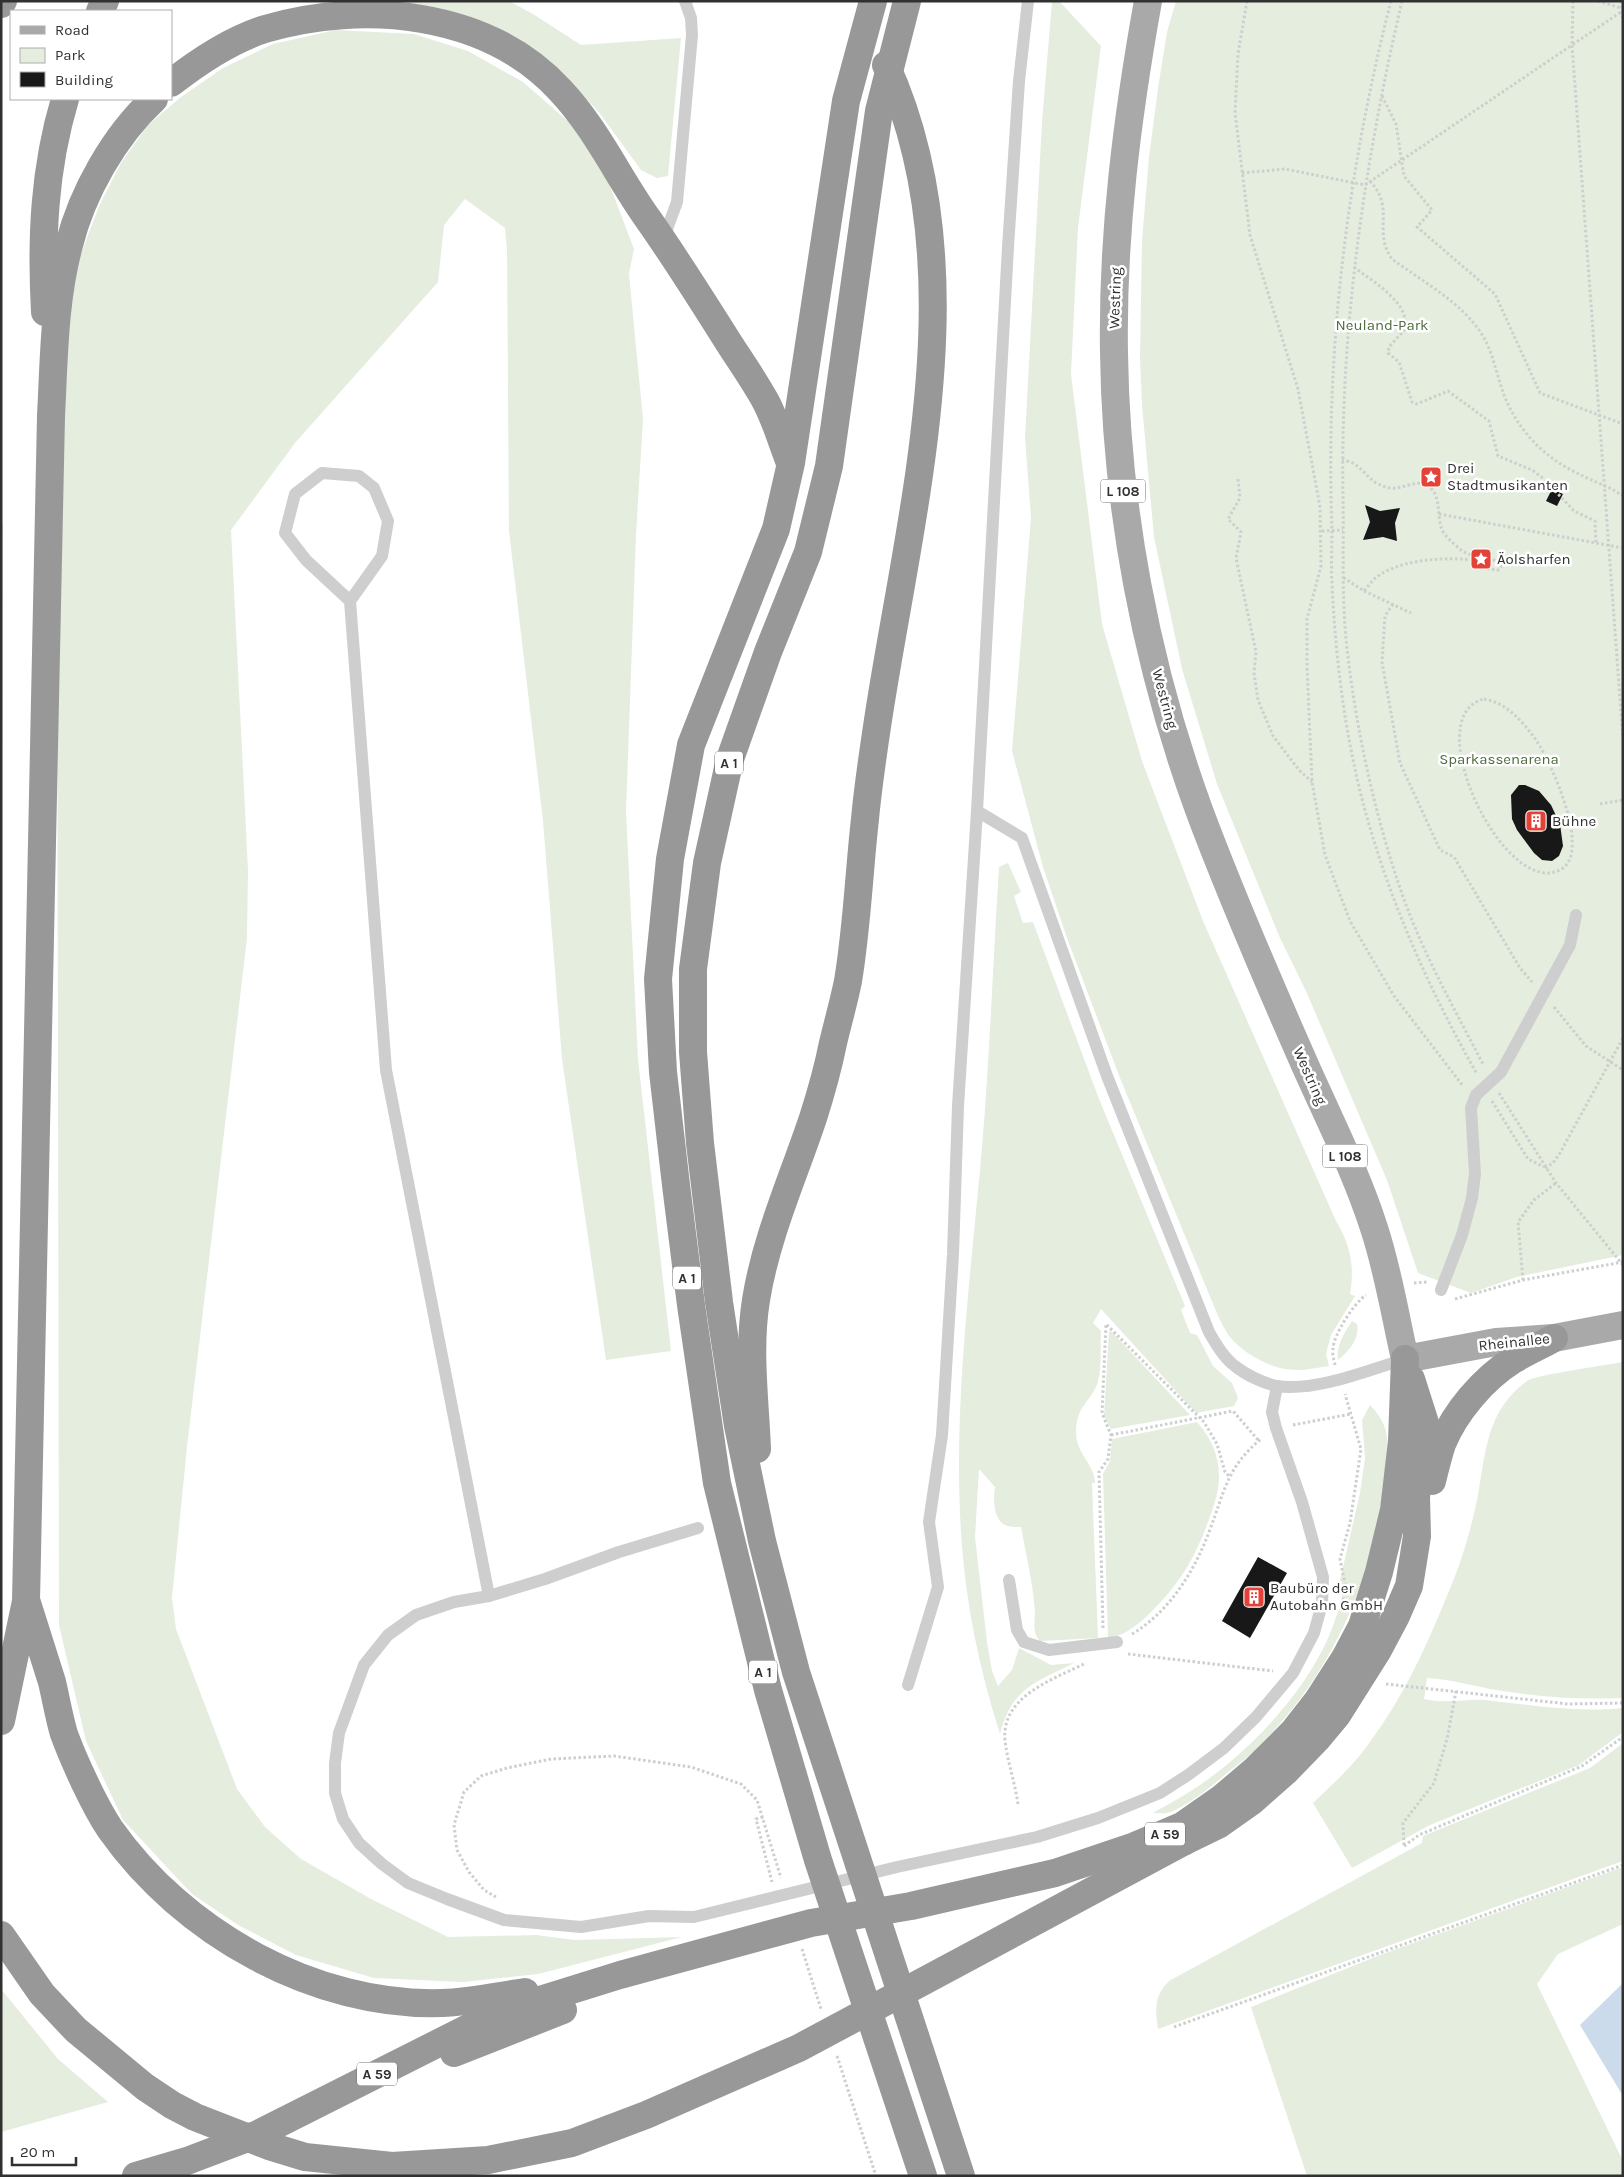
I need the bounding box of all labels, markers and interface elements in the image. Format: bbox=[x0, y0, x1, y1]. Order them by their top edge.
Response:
legend bbox=[10, 10, 172, 100]
text: Road bbox=[55, 21, 90, 39]
text: Park bbox=[55, 46, 85, 64]
text: Building bbox=[55, 71, 113, 89]
street label: Westring bbox=[1105, 266, 1125, 329]
park label: Neuland-Park bbox=[1335, 316, 1429, 334]
place label: Drei Stadtmusikanten bbox=[1447, 459, 1568, 494]
place icon: Drei Stadtmusikanten bbox=[1419, 465, 1443, 489]
road number: L 108 bbox=[1100, 480, 1146, 502]
place icon: Äolsharfen bbox=[1469, 547, 1493, 571]
place label: Äolsharfen bbox=[1497, 550, 1571, 568]
street label: Westring bbox=[1148, 667, 1182, 732]
park label: Sparkassenarena bbox=[1439, 750, 1559, 768]
road number: A 1 bbox=[715, 751, 743, 774]
building icon: Bühne bbox=[1524, 809, 1548, 833]
place label: Bühne bbox=[1552, 812, 1596, 830]
street label: Westring bbox=[1289, 1044, 1331, 1108]
road number: L 108 bbox=[1322, 1144, 1368, 1168]
road number: A 1 bbox=[673, 1266, 701, 1290]
street label: Rheinallee bbox=[1477, 1329, 1551, 1355]
place label: Baubüro der Autobahn GmbH bbox=[1270, 1579, 1383, 1614]
building icon: Baubüro der Autobahn GmbH bbox=[1242, 1585, 1266, 1609]
road number: A 1 bbox=[749, 1660, 777, 1684]
road number: A 59 bbox=[1145, 1822, 1185, 1846]
road number: A 59 bbox=[357, 2062, 397, 2086]
scale bar bbox=[12, 2134, 76, 2166]
text: 20 m bbox=[20, 2143, 55, 2161]

